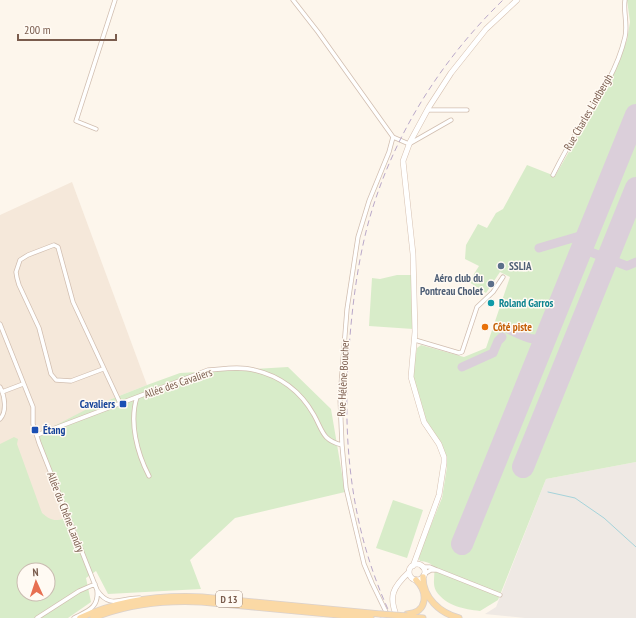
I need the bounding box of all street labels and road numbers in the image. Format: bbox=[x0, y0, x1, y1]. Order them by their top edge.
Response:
street label: Rue Charles Lindbergh bbox=[560, 71, 616, 153]
street label: Rue Hélène Boucher bbox=[334, 339, 352, 417]
street label: Allée des Cavaliers bbox=[142, 365, 214, 401]
street label: Allée du Chêne Landry bbox=[44, 470, 88, 555]
road number: D 13 bbox=[216, 591, 242, 607]

